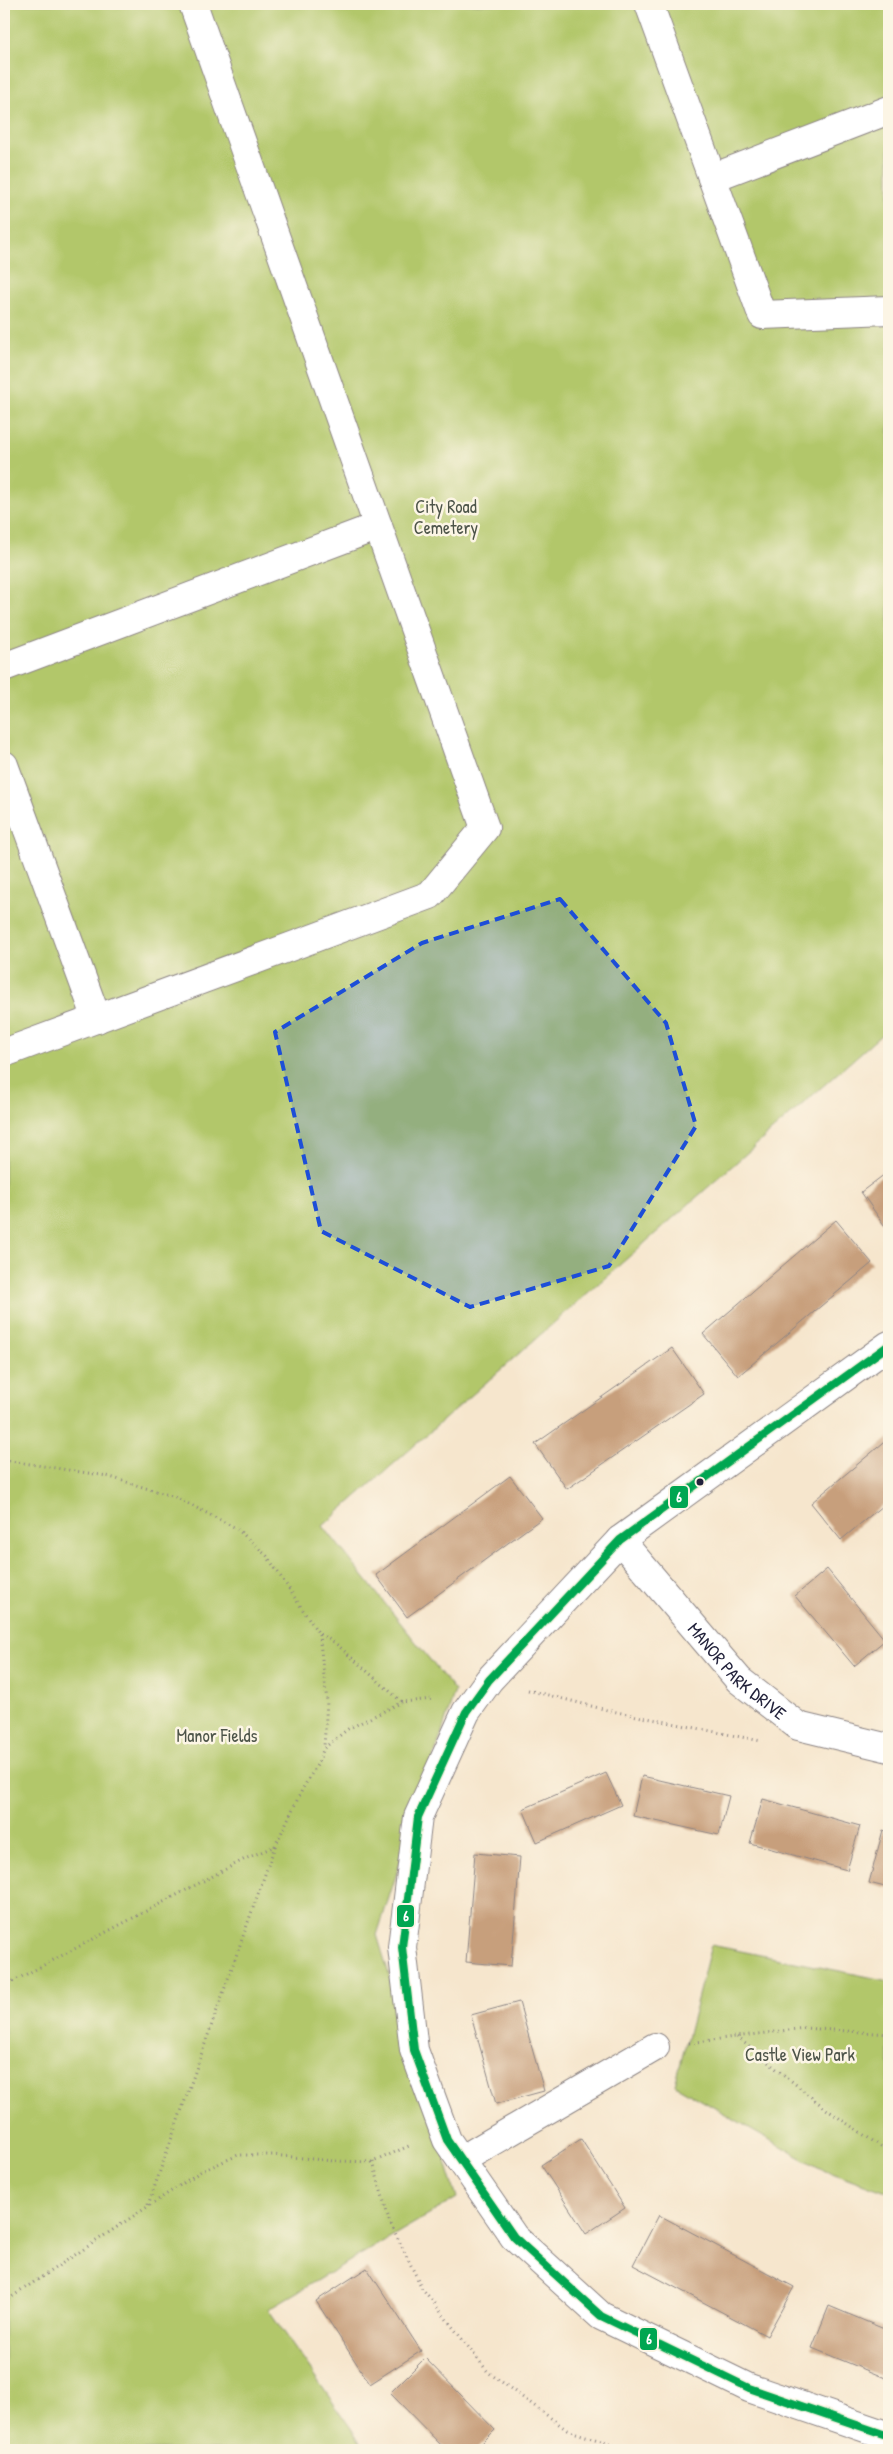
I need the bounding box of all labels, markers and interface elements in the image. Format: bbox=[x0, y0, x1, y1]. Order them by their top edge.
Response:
park label: City Road Cemetery bbox=[414, 494, 479, 540]
unlabelled marker bbox=[695, 1477, 705, 1487]
line badge: 6 bbox=[669, 1485, 689, 1509]
text: 6 bbox=[676, 1487, 682, 1506]
street label: MANOR PARK DRIVE bbox=[682, 1617, 792, 1725]
park label: Manor Fields bbox=[177, 1723, 258, 1748]
line badge: 6 bbox=[396, 1904, 415, 1928]
text: 6 bbox=[403, 1906, 409, 1925]
park label: Castle View Park bbox=[745, 2042, 856, 2067]
line badge: 6 bbox=[639, 2327, 658, 2351]
text: 6 bbox=[646, 2329, 652, 2348]

